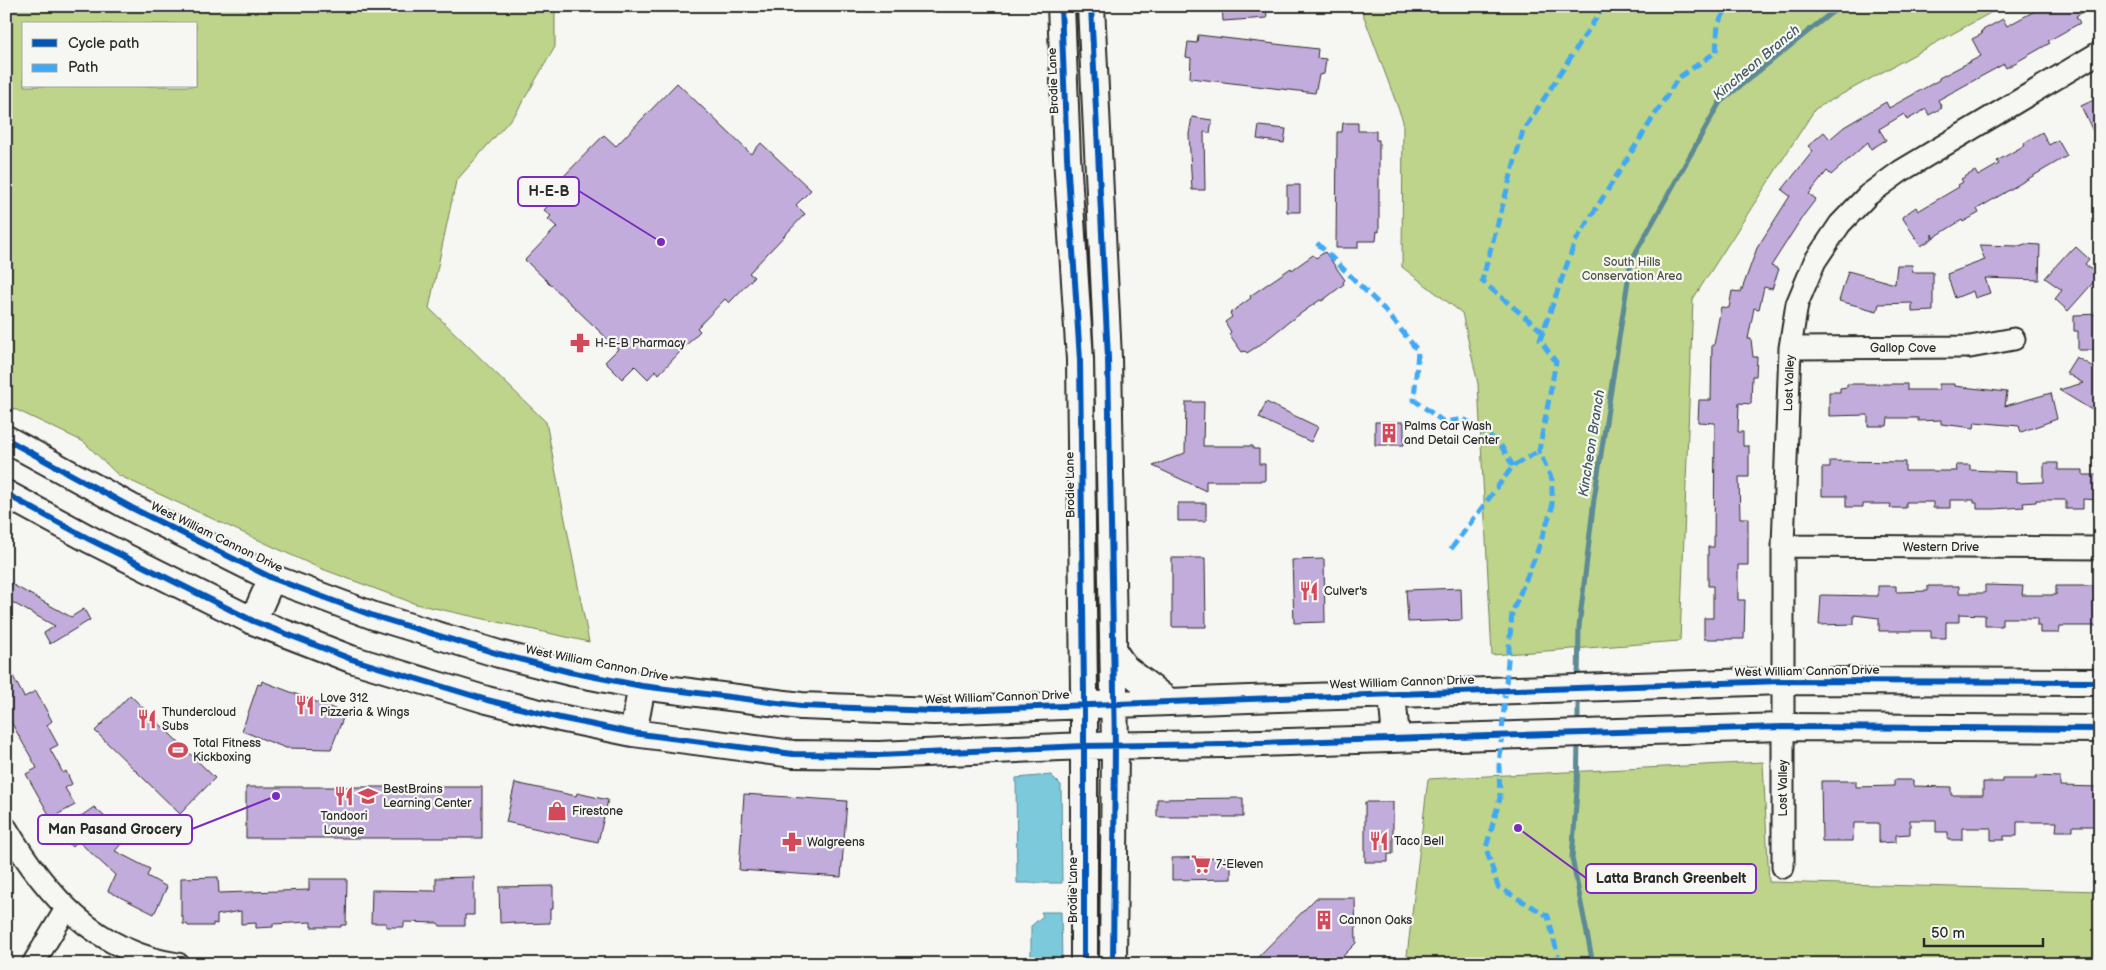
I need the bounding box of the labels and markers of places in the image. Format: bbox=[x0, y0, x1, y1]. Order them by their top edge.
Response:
callout: H-E-B bbox=[518, 177, 579, 206]
pharmacy icon: H-E-B Pharmacy bbox=[569, 332, 591, 354]
place label: H-E-B Pharmacy bbox=[595, 336, 686, 351]
place label: Palms Car Wash and Detail Center bbox=[1404, 419, 1500, 448]
building icon: Palms Car Wash and Detail Center bbox=[1378, 422, 1400, 444]
restaurant icon: Culver's bbox=[1298, 580, 1320, 602]
place label: Culver's bbox=[1324, 584, 1367, 599]
place label: Love 312 Pizzeria & Wings bbox=[320, 691, 410, 720]
restaurant icon: Love 312 Pizzeria & Wings bbox=[294, 694, 316, 716]
place label: Thundercloud Subs bbox=[162, 705, 236, 734]
restaurant icon: Thundercloud Subs bbox=[136, 708, 158, 730]
place label: Total Fitness Kickboxing bbox=[193, 736, 261, 765]
sports icon: Total Fitness Kickboxing bbox=[167, 739, 189, 761]
place label: BestBrains Learning Center bbox=[383, 782, 472, 811]
restaurant icon: Tandoori Lounge bbox=[333, 785, 355, 807]
school or university icon: BestBrains Learning Center bbox=[357, 785, 379, 807]
shop icon: Firestone bbox=[546, 800, 568, 822]
place label: Firestone bbox=[572, 804, 623, 819]
place label: Tandoori Lounge bbox=[320, 809, 368, 838]
callout: Man Pasand Grocery bbox=[38, 815, 192, 844]
restaurant icon: Taco Bell bbox=[1368, 830, 1390, 852]
pharmacy icon: Walgreens bbox=[781, 831, 803, 853]
place label: Taco Bell bbox=[1394, 834, 1444, 849]
place label: Walgreens bbox=[807, 835, 865, 850]
supermarket icon: 7-Eleven bbox=[1190, 853, 1212, 875]
place label: 7-Eleven bbox=[1216, 857, 1264, 872]
callout: Latta Branch Greenbelt bbox=[1586, 864, 1756, 893]
building icon: Cannon Oaks bbox=[1313, 909, 1335, 931]
place label: Cannon Oaks bbox=[1339, 913, 1412, 928]

